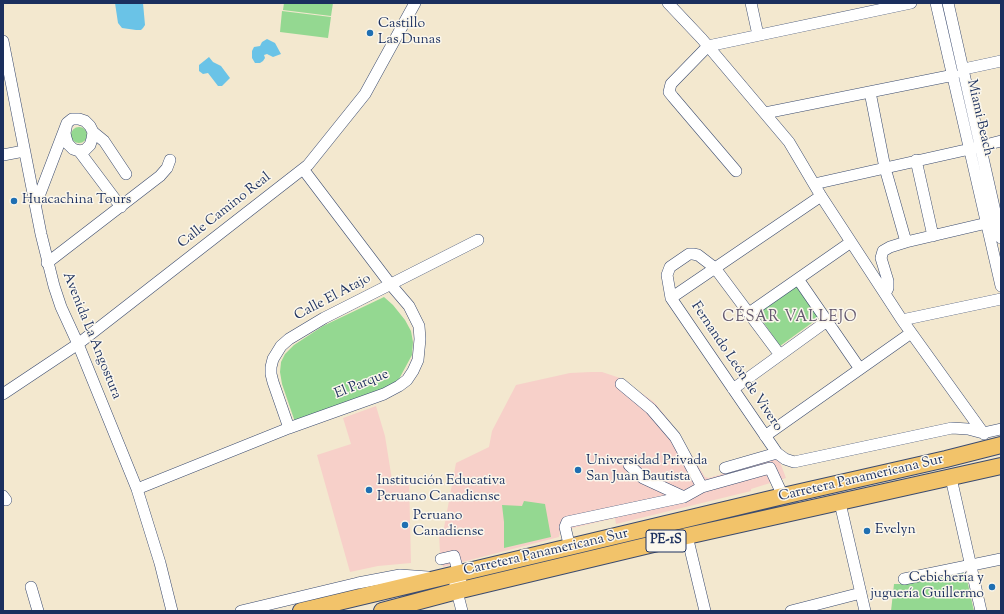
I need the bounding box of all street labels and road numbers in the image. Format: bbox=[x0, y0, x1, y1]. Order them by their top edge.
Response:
street label: Miami Beach bbox=[962, 78, 996, 158]
street label: Calle Camino Real bbox=[175, 170, 275, 252]
street label: Avenida La Angostura bbox=[58, 270, 124, 402]
street label: Calle El Atajo bbox=[292, 271, 374, 325]
street label: Fernando León de Vivero bbox=[686, 299, 786, 435]
street label: El Parque bbox=[333, 367, 391, 403]
street label: Carretera Panamericana Sur bbox=[777, 452, 945, 506]
street label: Carretera Panamericana Sur bbox=[462, 526, 630, 580]
road number: PE-1S bbox=[646, 530, 686, 552]

